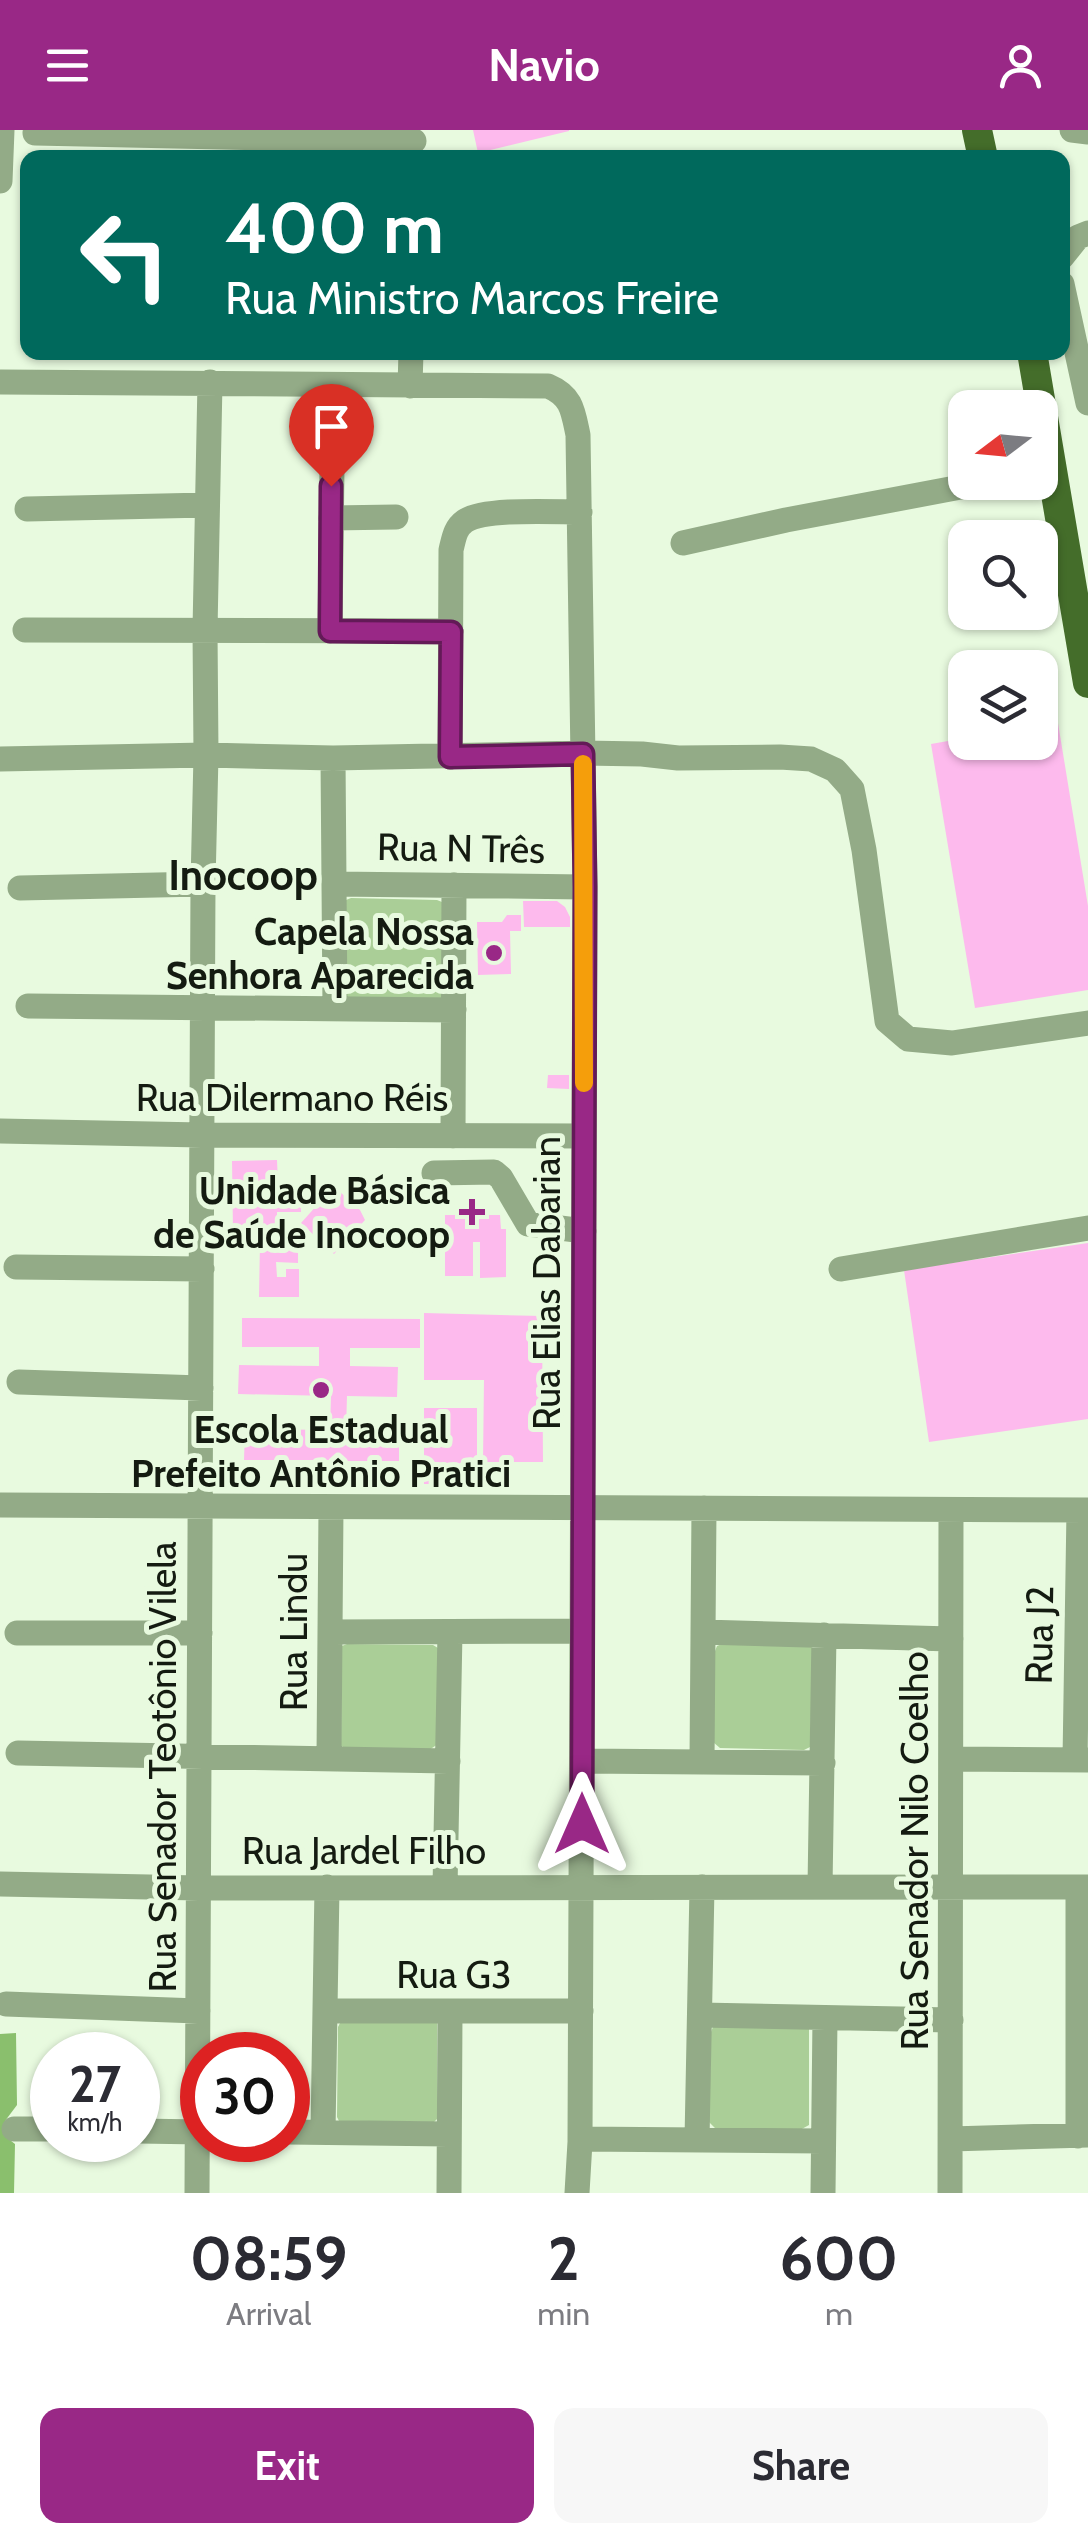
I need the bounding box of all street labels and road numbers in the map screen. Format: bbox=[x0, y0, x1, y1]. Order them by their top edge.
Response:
street label: Rua N Três bbox=[377, 823, 545, 873]
street label: Rua Dilermano Réis bbox=[136, 1074, 448, 1121]
street label: Rua Elias Dabarian bbox=[523, 1136, 570, 1430]
street label: Rua Senador Teotônio Vilela bbox=[139, 1542, 186, 1992]
street label: Rua Lindu bbox=[270, 1553, 317, 1711]
street label: Rua J2 bbox=[1015, 1585, 1063, 1685]
street label: Rua Senador Nilo Coelho bbox=[891, 1651, 938, 2051]
street label: Rua Jardel Filho bbox=[242, 1827, 486, 1874]
street label: Rua G3 bbox=[396, 1951, 512, 1998]

